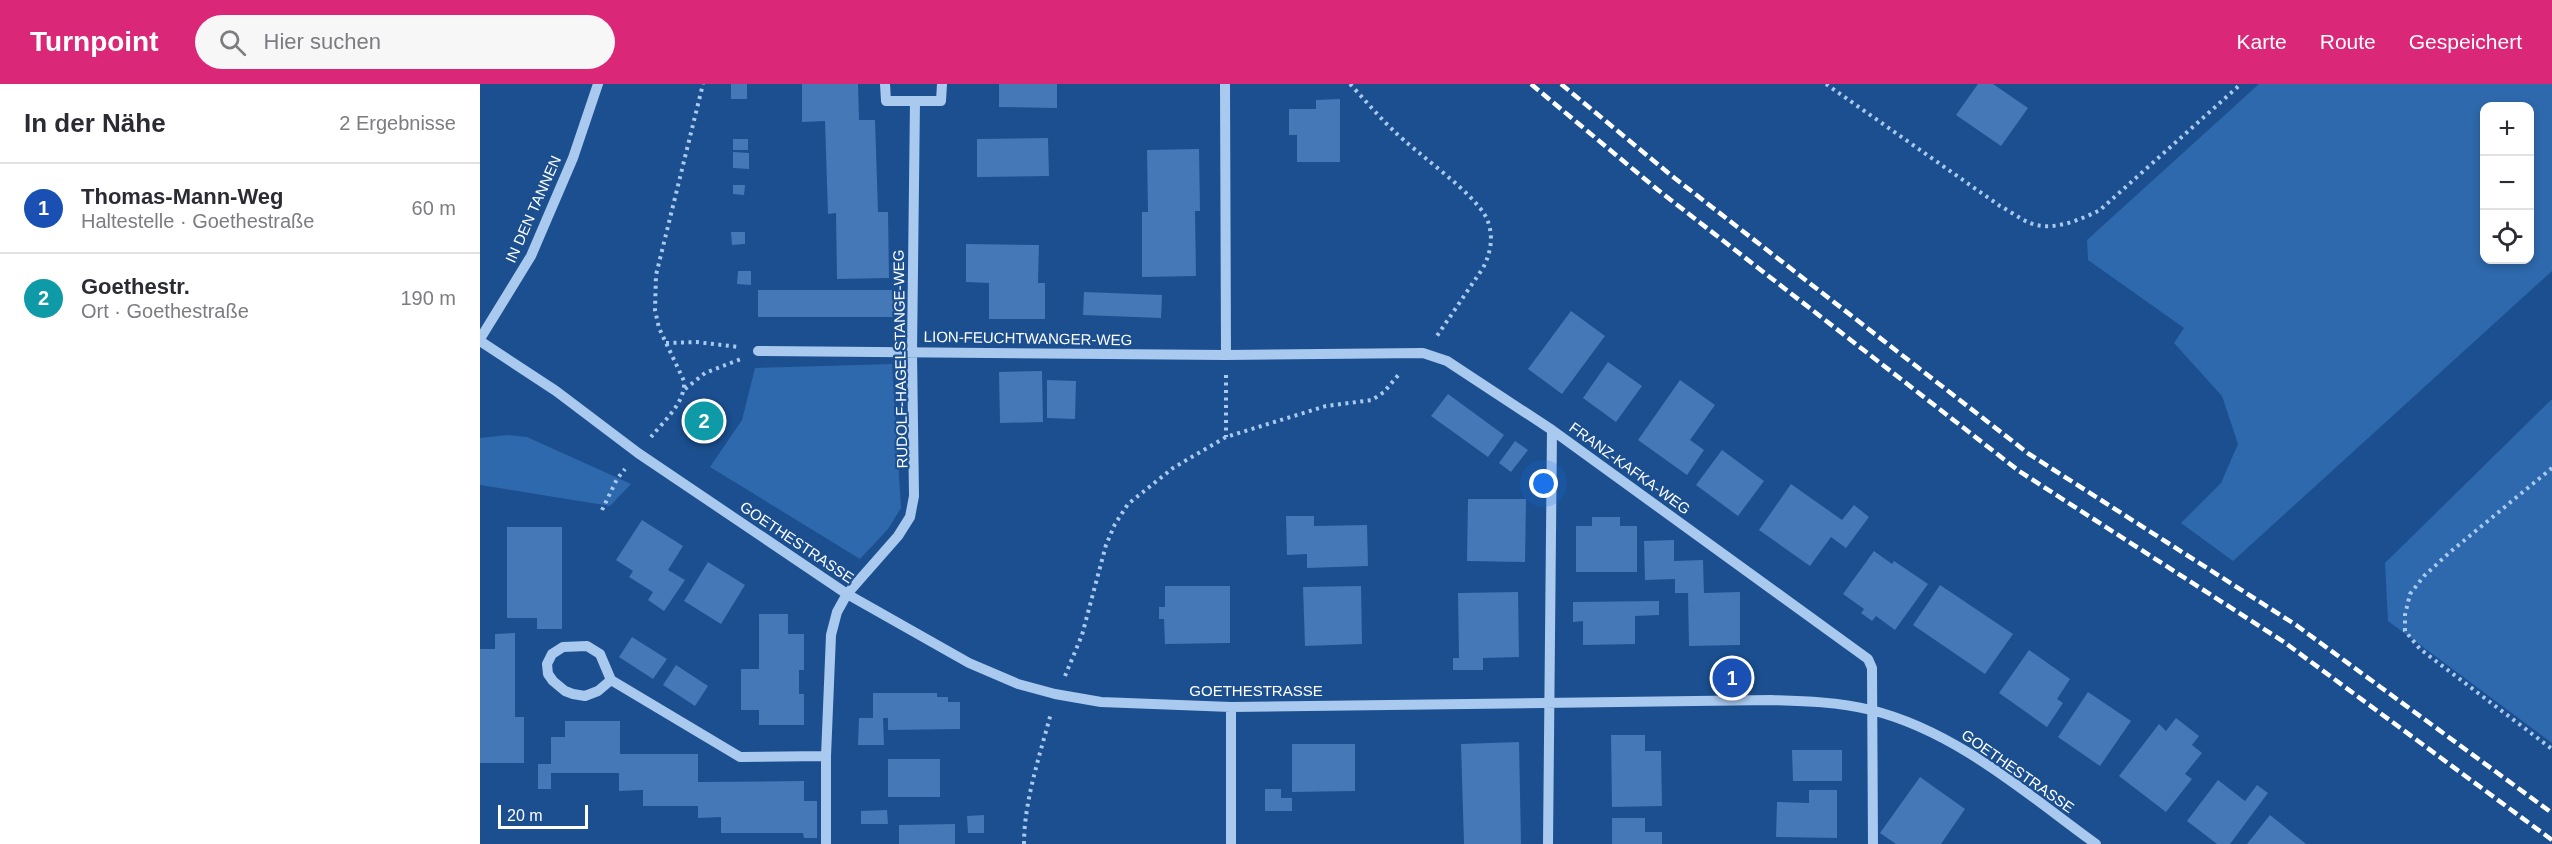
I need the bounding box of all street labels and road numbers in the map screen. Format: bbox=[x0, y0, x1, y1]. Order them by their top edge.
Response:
street label: IN DEN TANNEN bbox=[502, 153, 564, 265]
street label: RUDOLF-HAGELSTANGE-WEG bbox=[890, 249, 910, 469]
street label: LION-FEUCHTWANGER-WEG bbox=[924, 328, 1132, 348]
street label: FRANZ-KAFKA-WEG bbox=[1566, 419, 1694, 517]
street label: GOETHESTRASSE bbox=[737, 498, 857, 586]
street label: GOETHESTRASSE bbox=[1189, 682, 1323, 699]
street label: GOETHESTRASSE bbox=[1959, 726, 2077, 816]

